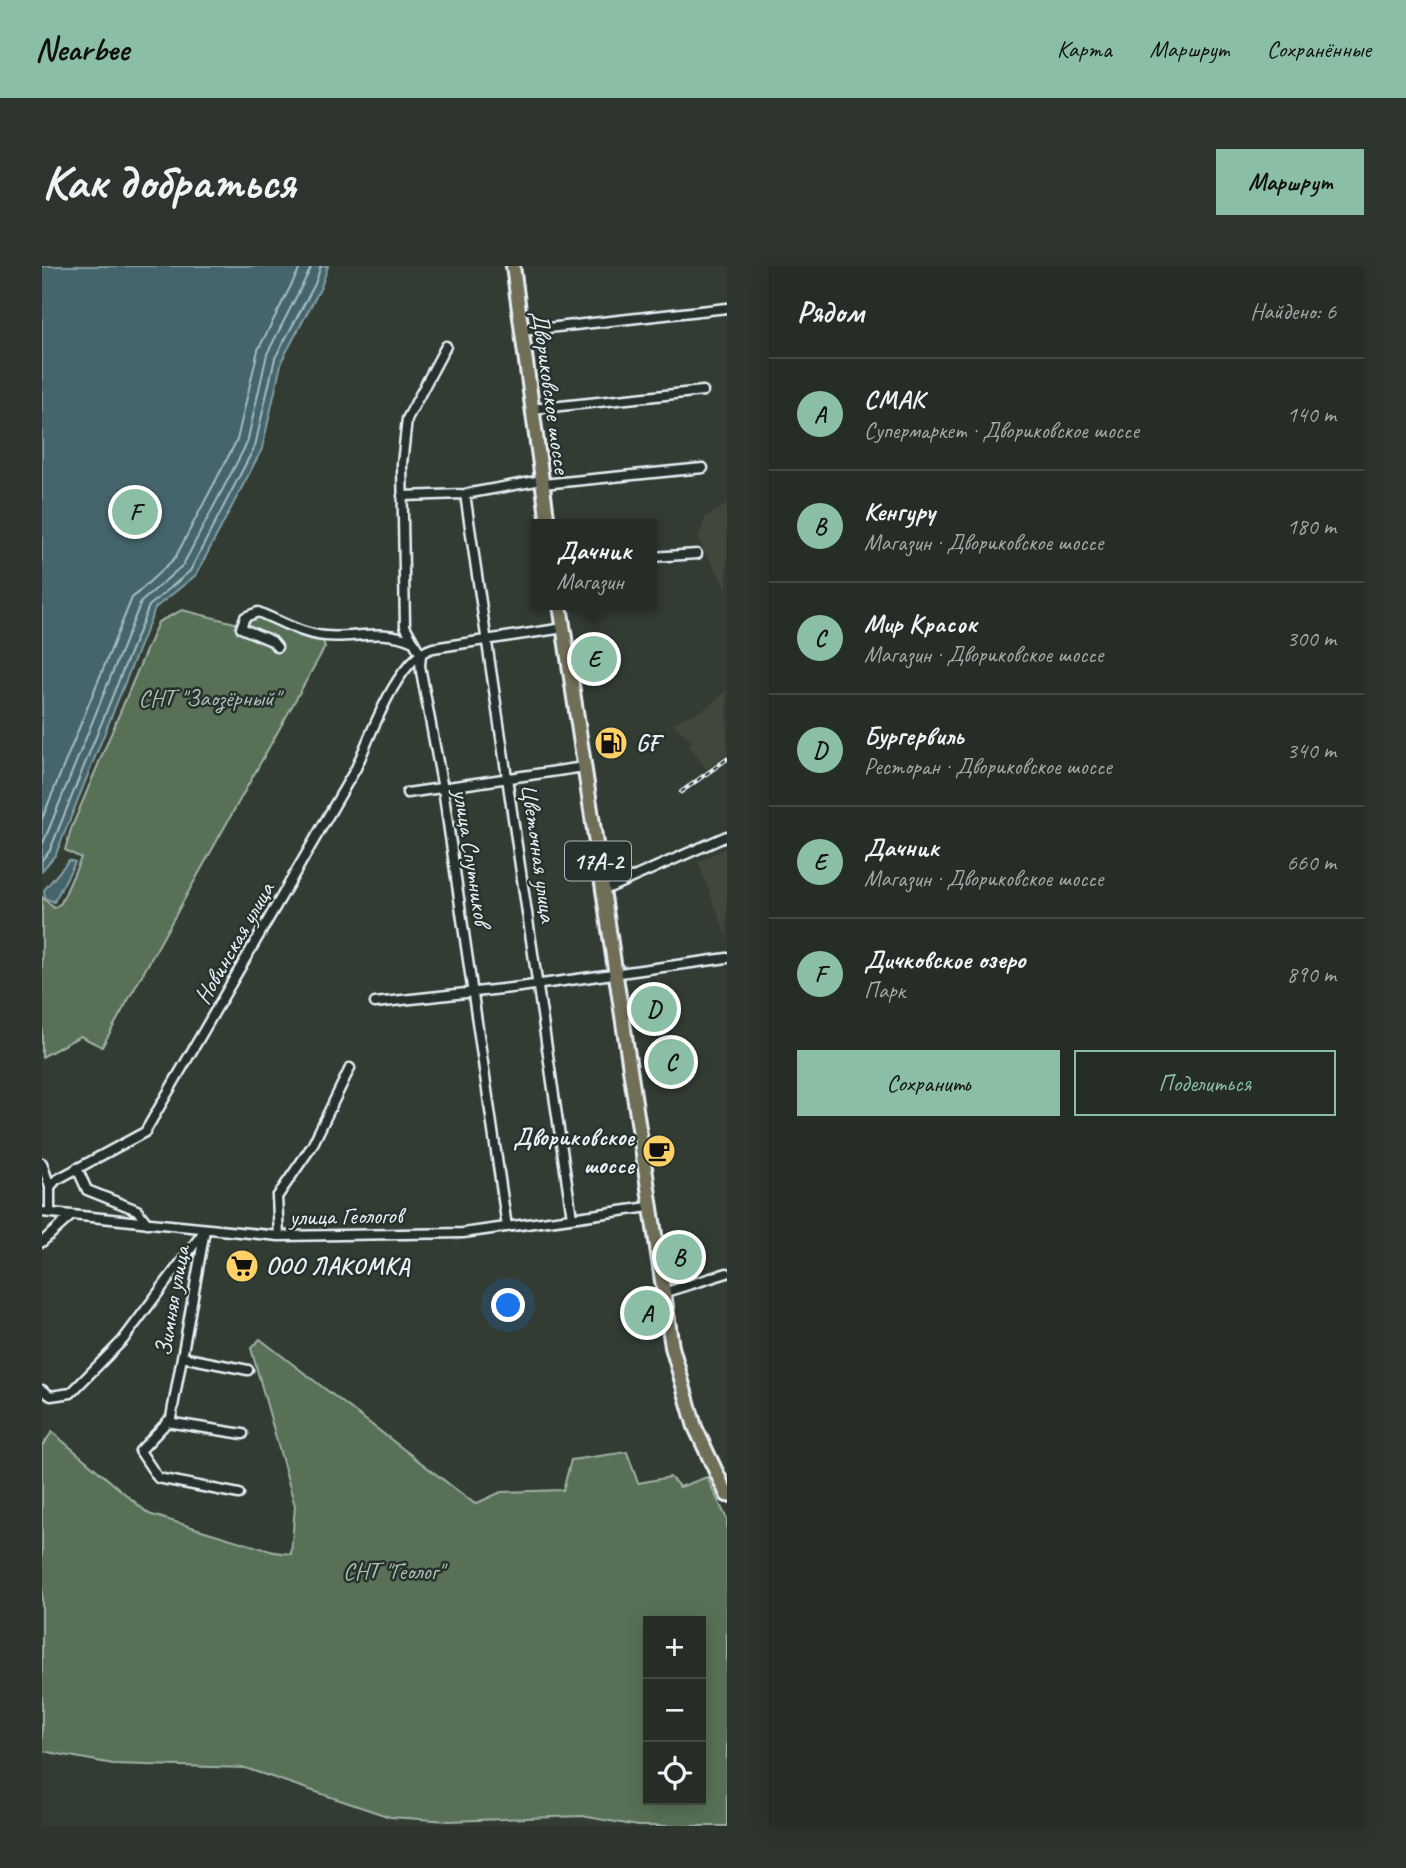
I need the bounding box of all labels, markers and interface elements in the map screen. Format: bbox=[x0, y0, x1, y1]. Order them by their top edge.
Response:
text: Nearbee bbox=[35, 28, 129, 70]
text: Карта bbox=[1057, 34, 1112, 64]
text: Маршрут bbox=[1150, 34, 1229, 64]
text: Сохранённые bbox=[1267, 34, 1371, 64]
button: Маршрут bbox=[1216, 149, 1364, 215]
text: Как добраться bbox=[42, 151, 295, 213]
text: Рядом bbox=[797, 293, 864, 331]
text: Найдено: 6 bbox=[1250, 297, 1336, 326]
street label: Двориковское шоссе bbox=[525, 309, 578, 477]
text: СМАК bbox=[864, 383, 925, 416]
text: A bbox=[814, 400, 826, 429]
text: 140 m bbox=[1287, 400, 1336, 429]
text: Супермаркет · Двориковское шоссе bbox=[864, 416, 1139, 445]
pin: F bbox=[112, 486, 158, 538]
text: Кенгуру bbox=[864, 495, 935, 528]
text: B bbox=[814, 512, 826, 541]
text: 180 m bbox=[1287, 512, 1336, 541]
popup bbox=[531, 519, 657, 610]
text: Магазин · Двориковское шоссе bbox=[864, 528, 1103, 557]
text: Дачник bbox=[556, 534, 632, 567]
text: Магазин bbox=[556, 567, 624, 596]
text: Мир Красок bbox=[864, 607, 976, 640]
text: C bbox=[815, 624, 825, 653]
text: 300 m bbox=[1287, 624, 1336, 653]
pin: E bbox=[571, 633, 617, 685]
text: Магазин · Двориковское шоссе bbox=[864, 640, 1103, 669]
park label: СНТ "Заозёрный" bbox=[138, 683, 285, 714]
text: Бургервиль bbox=[864, 719, 964, 752]
fuel station icon: GF bbox=[592, 724, 630, 762]
place label: GF bbox=[636, 728, 665, 758]
text: D bbox=[813, 736, 827, 765]
text: 340 m bbox=[1287, 736, 1336, 765]
text: Ресторан · Двориковское шоссе bbox=[864, 752, 1112, 781]
street label: Цветочная улица bbox=[514, 782, 564, 926]
street label: улица Спутников bbox=[446, 785, 498, 933]
text: Дачник bbox=[864, 831, 939, 864]
road number: 17А-2 bbox=[565, 842, 631, 880]
text: E bbox=[814, 848, 826, 877]
text: 660 m bbox=[1287, 848, 1336, 877]
text: Магазин · Двориковское шоссе bbox=[864, 864, 1103, 893]
street label: Новинская улица bbox=[187, 875, 282, 1009]
text: Дичковское озеро bbox=[864, 943, 1025, 976]
text: F bbox=[815, 960, 825, 989]
text: 890 m bbox=[1287, 960, 1336, 989]
text: Парк bbox=[864, 976, 905, 1005]
pin: D bbox=[631, 983, 677, 1035]
pin: C bbox=[648, 1036, 694, 1088]
button: Сохранить bbox=[797, 1050, 1060, 1116]
button: Поделиться bbox=[1074, 1050, 1336, 1116]
place label: Двориковское шоссе bbox=[513, 1122, 635, 1180]
cafe icon: Двориковское шоссе bbox=[640, 1132, 678, 1170]
street label: улица Геологов bbox=[287, 1200, 407, 1232]
pin: B bbox=[656, 1231, 702, 1283]
street label: Зимняя улица bbox=[148, 1241, 197, 1358]
supermarket icon: ООО ЛАКОМКА bbox=[223, 1247, 261, 1285]
place label: ООО ЛАКОМКА bbox=[266, 1251, 410, 1281]
pin: A bbox=[624, 1287, 670, 1339]
your location bbox=[491, 1288, 525, 1322]
park label: СНТ "Геолог" bbox=[343, 1556, 448, 1586]
map controls bbox=[643, 1616, 706, 1805]
button: + bbox=[643, 1616, 706, 1679]
button: − bbox=[643, 1679, 706, 1742]
button: locate bbox=[643, 1742, 706, 1805]

